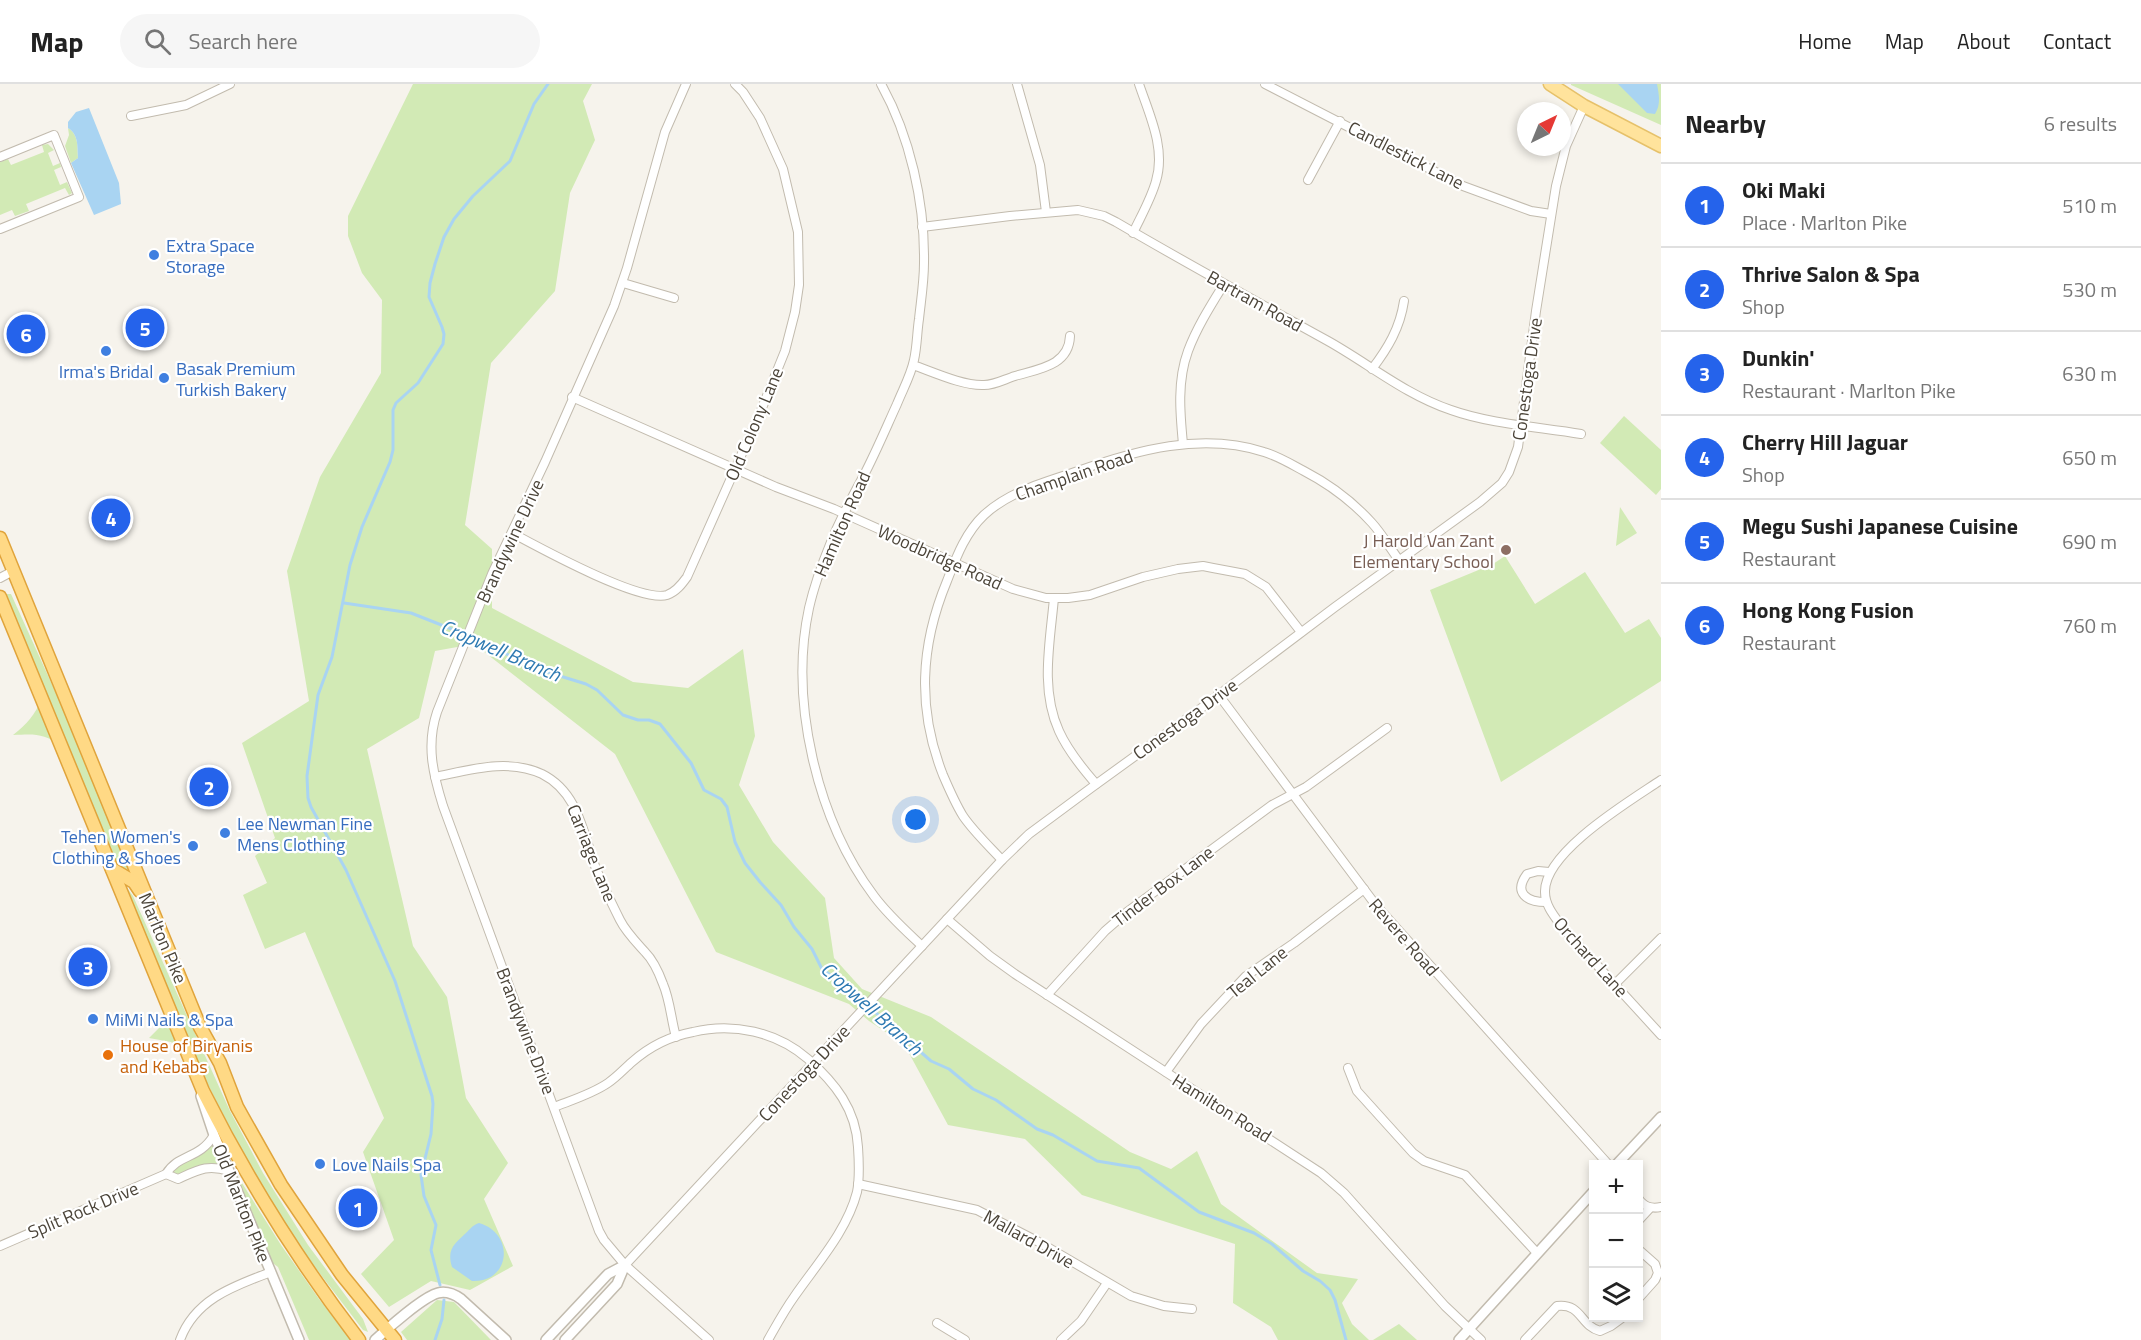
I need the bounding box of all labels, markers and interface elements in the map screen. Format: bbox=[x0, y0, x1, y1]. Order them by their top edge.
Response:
search box bbox=[120, 14, 540, 68]
text: Map bbox=[30, 20, 84, 63]
text: Search here bbox=[189, 24, 298, 58]
icon: search bbox=[141, 25, 174, 58]
text: Home bbox=[1798, 25, 1852, 57]
text: Map bbox=[1885, 25, 1924, 57]
text: About bbox=[1957, 25, 2010, 57]
text: Contact bbox=[2043, 25, 2111, 57]
north arrow bbox=[1517, 102, 1571, 156]
text: Nearby bbox=[1685, 104, 1766, 143]
text: 6 results bbox=[2044, 108, 2117, 139]
street label: Candlestick Lane bbox=[1343, 114, 1469, 196]
text: Oki Maki bbox=[1742, 173, 1825, 207]
text: 1 bbox=[1699, 190, 1710, 221]
text: 510 m bbox=[2062, 190, 2117, 221]
text: Place · Marlton Pike bbox=[1742, 207, 1907, 238]
place label: Extra Space Storage bbox=[166, 232, 255, 280]
marker: Extra Space Storage bbox=[147, 248, 161, 262]
text: Thrive Salon & Spa bbox=[1742, 257, 1920, 291]
street label: Bartram Road bbox=[1202, 264, 1308, 338]
text: 2 bbox=[1699, 274, 1710, 305]
text: 530 m bbox=[2062, 274, 2117, 305]
text: Shop bbox=[1742, 291, 1785, 322]
pin: 5 bbox=[126, 306, 164, 350]
pin: 6 bbox=[6, 312, 46, 356]
street label: Conestoga Drive bbox=[1505, 316, 1549, 442]
text: Dunkin' bbox=[1742, 341, 1815, 375]
marker: Irma's Bridal bbox=[99, 344, 113, 358]
place label: Basak Premium Turkish Bakery bbox=[176, 355, 295, 403]
place label: Irma's Bridal bbox=[59, 358, 153, 385]
text: 3 bbox=[1699, 358, 1710, 389]
text: 630 m bbox=[2062, 358, 2117, 389]
street label: Old Colony Lane bbox=[718, 363, 790, 485]
marker: Basak Premium Turkish Bakery bbox=[157, 371, 171, 385]
text: Restaurant · Marlton Pike bbox=[1742, 375, 1956, 406]
text: Cherry Hill Jaguar bbox=[1742, 425, 1908, 459]
street label: Champlain Road bbox=[1012, 442, 1136, 508]
text: 4 bbox=[1699, 442, 1710, 473]
text: 650 m bbox=[2062, 442, 2117, 473]
text: Shop bbox=[1742, 459, 1785, 490]
street label: Hamilton Road bbox=[807, 467, 877, 581]
street label: Brandywine Drive bbox=[469, 475, 551, 607]
pin: 4 bbox=[92, 496, 130, 540]
text: Megu Sushi Japanese Cuisine bbox=[1742, 509, 2018, 543]
street label: Woodbridge Road bbox=[873, 517, 1007, 597]
text: 5 bbox=[1699, 526, 1710, 557]
text: 690 m bbox=[2062, 526, 2117, 557]
place label: J Harold Van Zant Elementary School bbox=[1352, 527, 1495, 575]
marker: J Harold Van Zant Elementary School bbox=[1499, 543, 1513, 557]
text: Restaurant bbox=[1742, 543, 1836, 574]
text: Hong Kong Fusion bbox=[1742, 593, 1914, 627]
text: 6 bbox=[1699, 610, 1710, 641]
text: 760 m bbox=[2062, 610, 2117, 641]
water label: Cropwell Branch bbox=[436, 611, 567, 690]
text: Restaurant bbox=[1742, 627, 1836, 658]
street label: Conestoga Drive bbox=[1127, 672, 1243, 766]
pin: 2 bbox=[190, 764, 228, 810]
street label: Carriage Lane bbox=[560, 800, 624, 906]
your location bbox=[901, 805, 930, 834]
place label: Lee Newman Fine Mens Clothing bbox=[237, 810, 372, 858]
place label: Tehen Women's Clothing & Shoes bbox=[52, 823, 181, 871]
marker: Lee Newman Fine Mens Clothing bbox=[218, 826, 232, 840]
marker: Tehen Women's Clothing & Shoes bbox=[186, 839, 200, 853]
street label: Tinder Box Lane bbox=[1107, 839, 1219, 933]
street label: Marlton Pike bbox=[132, 889, 194, 987]
street label: Revere Road bbox=[1362, 892, 1446, 982]
street label: Orchard Lane bbox=[1547, 911, 1635, 1003]
street label: Teal Lane bbox=[1221, 939, 1293, 1005]
pin: 3 bbox=[68, 944, 107, 990]
water label: Cropwell Branch bbox=[814, 954, 931, 1063]
street label: Brandywine Drive bbox=[489, 964, 563, 1098]
place label: MiMi Nails & Spa bbox=[105, 1006, 233, 1033]
marker: MiMi Nails & Spa bbox=[86, 1012, 100, 1026]
street label: Conestoga Drive bbox=[752, 1019, 856, 1127]
place label: House of Biryanis and Kebabs bbox=[120, 1032, 253, 1080]
marker: House of Biryanis and Kebabs bbox=[101, 1048, 115, 1062]
street label: Hamilton Road bbox=[1167, 1067, 1277, 1149]
street label: Old Marlton Pike bbox=[206, 1140, 278, 1266]
place label: Love Nails Spa bbox=[332, 1151, 441, 1178]
marker: Love Nails Spa bbox=[313, 1157, 327, 1171]
map controls bbox=[1589, 1160, 1643, 1322]
button: + bbox=[1589, 1160, 1643, 1214]
street label: Split Rock Drive bbox=[23, 1175, 143, 1245]
pin: 1 bbox=[338, 1186, 378, 1230]
street label: Mallard Drive bbox=[979, 1203, 1079, 1275]
button: − bbox=[1589, 1214, 1643, 1268]
button: layers bbox=[1589, 1268, 1643, 1322]

